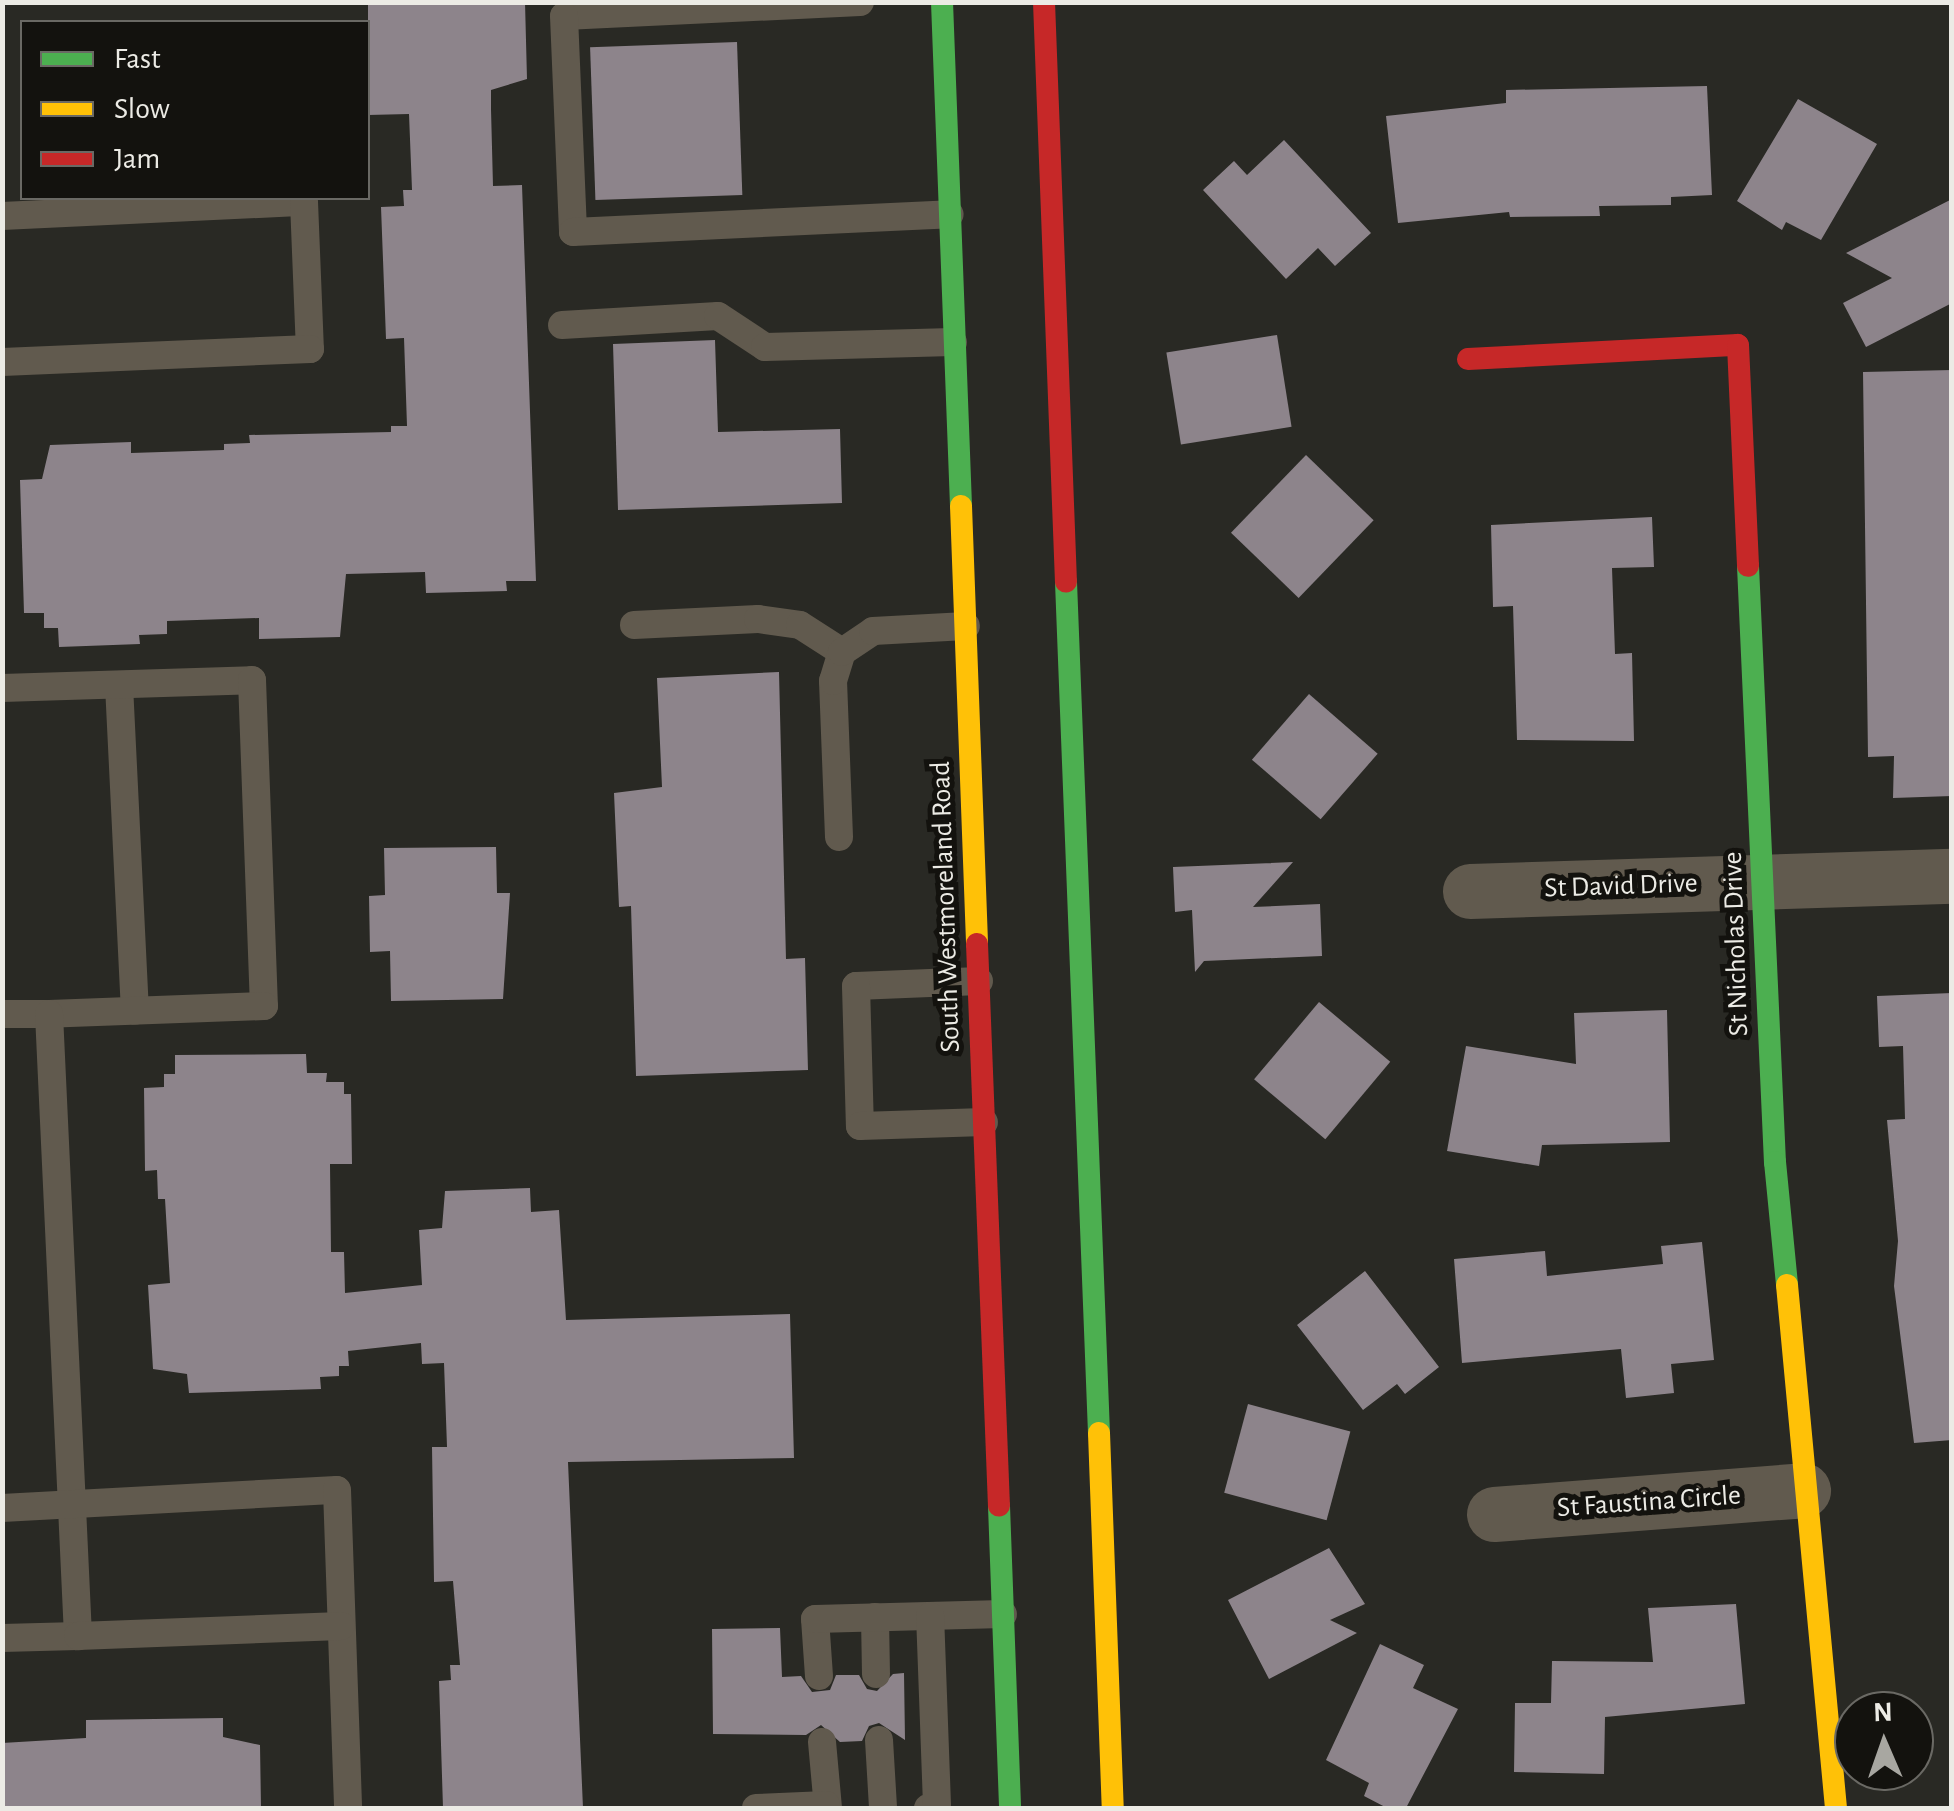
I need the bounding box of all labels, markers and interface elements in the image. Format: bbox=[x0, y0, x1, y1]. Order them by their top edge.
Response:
legend bbox=[20, 20, 370, 200]
text: Fast bbox=[114, 44, 161, 74]
text: Slow bbox=[114, 94, 170, 124]
text: Jam bbox=[114, 144, 160, 174]
street label: South Westmoreland Road bbox=[924, 761, 968, 1053]
street label: St Nicholas Drive bbox=[1716, 851, 1756, 1037]
street label: St David Drive bbox=[1544, 867, 1698, 905]
street label: St Faustina Circle bbox=[1556, 1479, 1742, 1525]
north arrow bbox=[1834, 1691, 1934, 1791]
text: N bbox=[1873, 1699, 1893, 1727]

